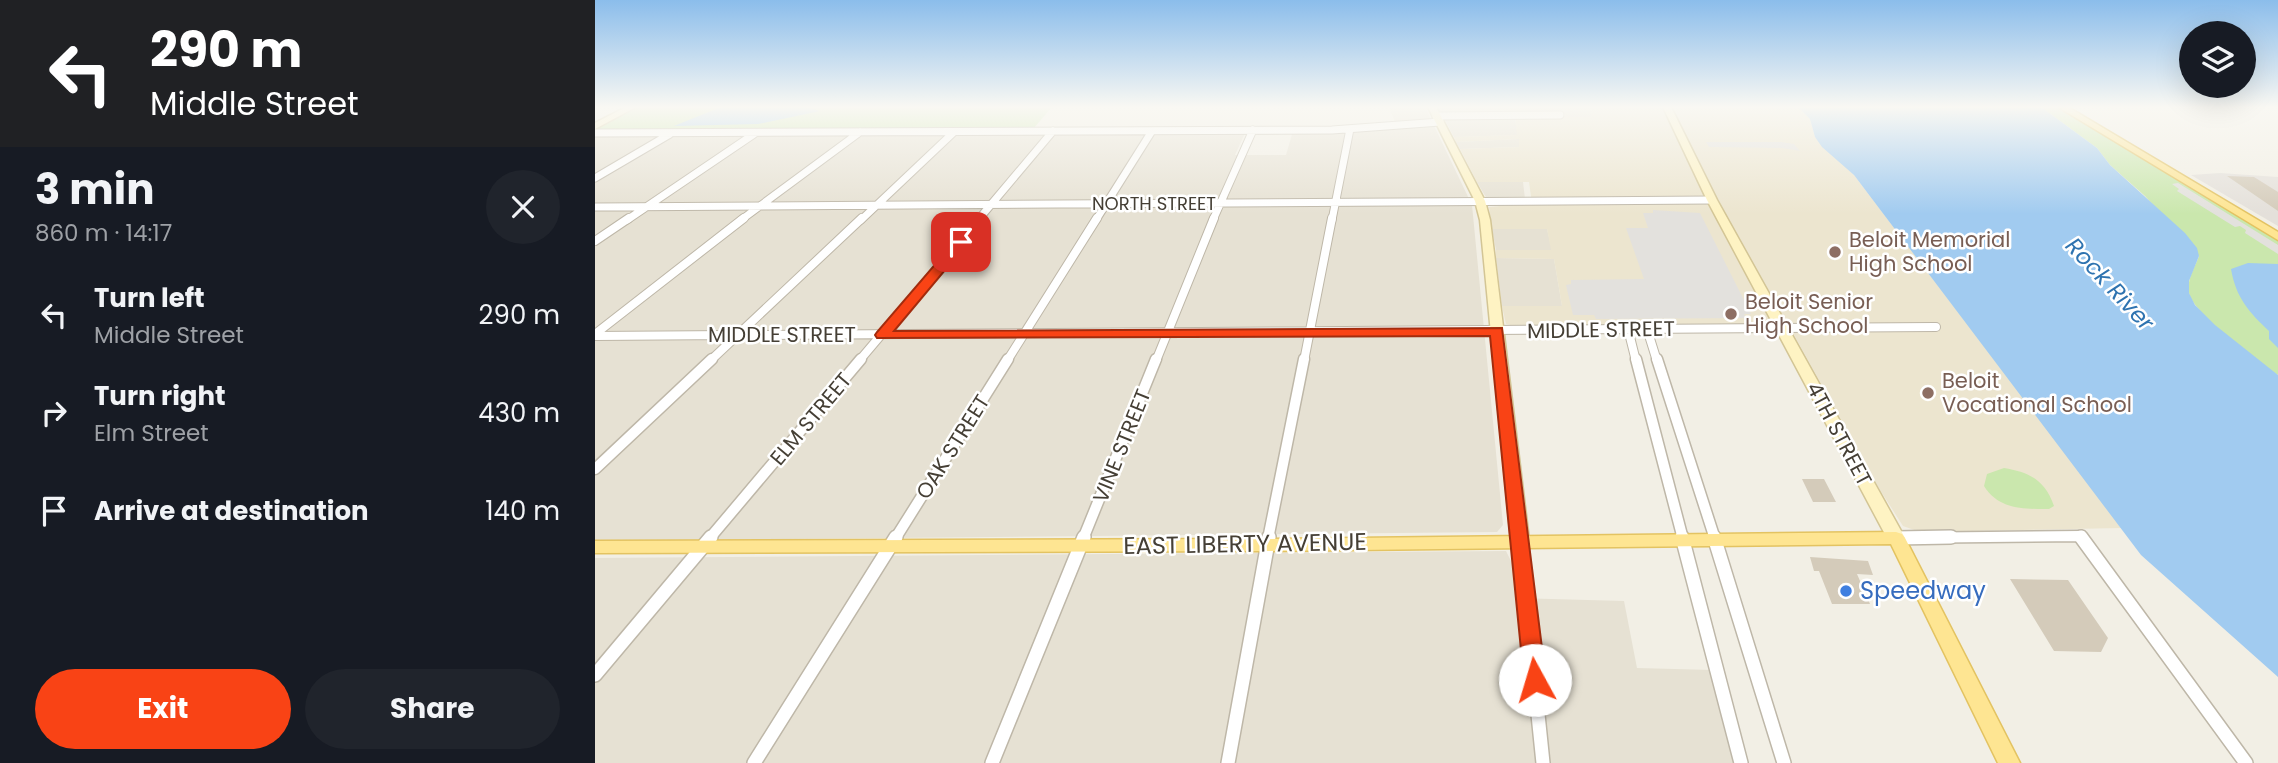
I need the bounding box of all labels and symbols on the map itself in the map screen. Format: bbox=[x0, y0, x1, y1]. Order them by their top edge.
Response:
street label: NORTH STREET bbox=[1092, 191, 1216, 216]
pin bbox=[931, 212, 991, 272]
place label: Beloit Memorial High School bbox=[1849, 225, 2010, 278]
water label: Rock River bbox=[2058, 230, 2162, 339]
marker: Beloit Memorial High School bbox=[1827, 244, 1843, 260]
place label: Beloit Senior High School bbox=[1745, 287, 1873, 340]
marker: Beloit Senior High School bbox=[1723, 306, 1739, 322]
street label: MIDDLE STREET bbox=[1527, 314, 1675, 345]
street label: MIDDLE STREET bbox=[708, 320, 856, 349]
street label: ELM STREET bbox=[763, 366, 858, 471]
place label: Beloit Vocational School bbox=[1942, 366, 2132, 419]
street label: 4TH STREET bbox=[1800, 377, 1879, 491]
street label: VINE STREET bbox=[1086, 385, 1157, 507]
marker: Beloit Vocational School bbox=[1920, 385, 1936, 401]
street label: OAK STREET bbox=[909, 389, 996, 505]
street label: EAST LIBERTY AVENUE bbox=[1123, 525, 1367, 562]
place label: Speedway bbox=[1860, 574, 1986, 607]
marker: Speedway bbox=[1838, 583, 1854, 599]
position arrow bbox=[1498, 643, 1572, 717]

